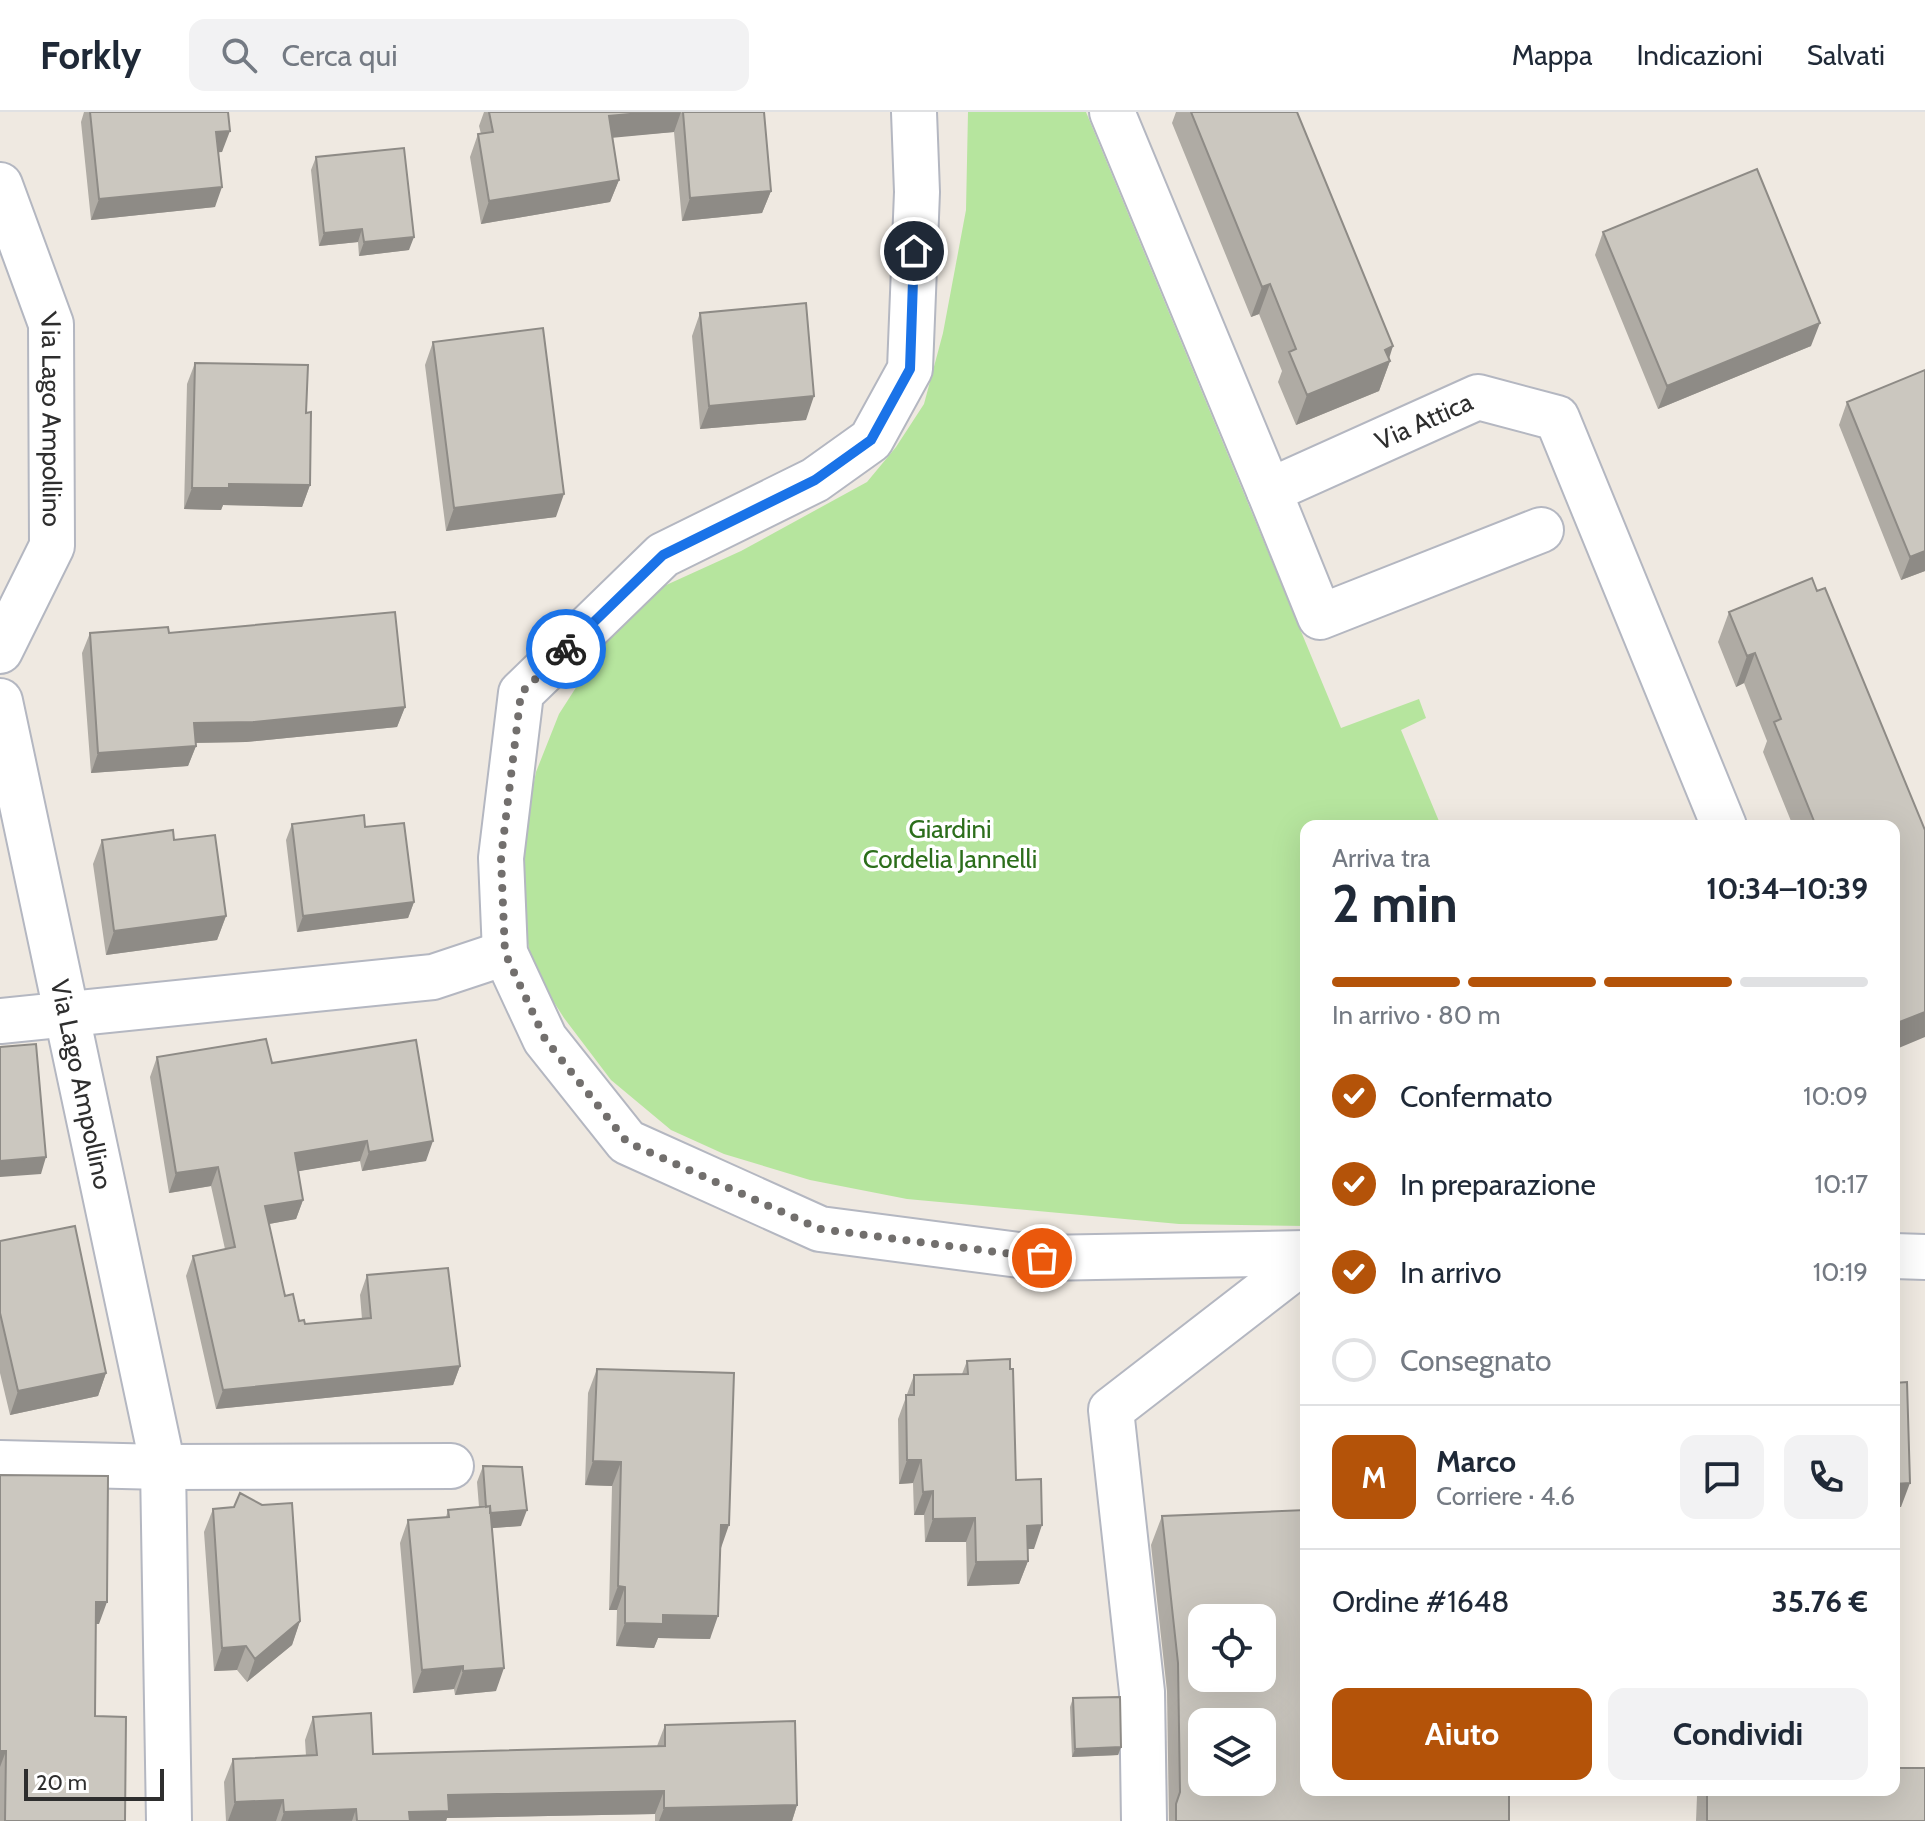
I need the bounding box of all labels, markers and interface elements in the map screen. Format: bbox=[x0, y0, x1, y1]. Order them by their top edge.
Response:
search box bbox=[189, 19, 749, 91]
text: Forkly bbox=[40, 32, 141, 79]
icon: search bbox=[217, 33, 261, 77]
text: Cerca qui bbox=[281, 37, 398, 74]
text: Mappa bbox=[1512, 38, 1592, 72]
text: Indicazioni bbox=[1636, 38, 1763, 72]
text: Salvati bbox=[1807, 38, 1885, 72]
pin bbox=[880, 217, 948, 285]
icon: home bbox=[892, 229, 936, 273]
street label: Via Lago Ampollino bbox=[32, 308, 68, 527]
street label: Via Attica bbox=[1370, 385, 1478, 457]
courier bbox=[526, 609, 606, 689]
icon: bike bbox=[544, 627, 588, 671]
park label: Giardini Cordelia Jannelli bbox=[863, 813, 1037, 875]
text: Arriva tra bbox=[1332, 842, 1430, 874]
text: 10:34–10:39 bbox=[1706, 870, 1868, 907]
text: 2 min bbox=[1332, 872, 1458, 935]
street label: Via Lago Ampollino bbox=[44, 977, 119, 1192]
text: In arrivo · 80 m bbox=[1332, 999, 1501, 1031]
icon: check bbox=[1332, 1074, 1376, 1118]
text: Confermato bbox=[1400, 1078, 1553, 1115]
text: 10:09 bbox=[1803, 1080, 1868, 1112]
icon: check bbox=[1332, 1162, 1376, 1206]
text: In preparazione bbox=[1400, 1166, 1596, 1203]
text: 10:17 bbox=[1814, 1168, 1868, 1200]
pin bbox=[1008, 1224, 1076, 1292]
icon: bag bbox=[1020, 1236, 1064, 1280]
icon: check bbox=[1332, 1250, 1376, 1294]
text: In arrivo bbox=[1400, 1254, 1502, 1291]
text: 10:19 bbox=[1813, 1256, 1868, 1288]
text: Consegnato bbox=[1400, 1342, 1551, 1379]
button: chat bbox=[1680, 1435, 1764, 1519]
button: phone bbox=[1784, 1435, 1868, 1519]
text: Marco bbox=[1436, 1443, 1516, 1480]
text: M bbox=[1362, 1459, 1387, 1496]
text: Corriere · 4.6 bbox=[1436, 1480, 1575, 1512]
text: Ordine #1648 bbox=[1332, 1583, 1509, 1620]
text: 35.76 € bbox=[1772, 1583, 1868, 1620]
map controls bbox=[1188, 1604, 1276, 1796]
button: locate bbox=[1188, 1604, 1276, 1692]
button: Aiuto bbox=[1332, 1688, 1592, 1780]
button: Condividi bbox=[1608, 1688, 1868, 1780]
button: layers bbox=[1188, 1708, 1276, 1796]
scale bar bbox=[24, 1765, 164, 1801]
text: 20 m bbox=[36, 1769, 87, 1796]

